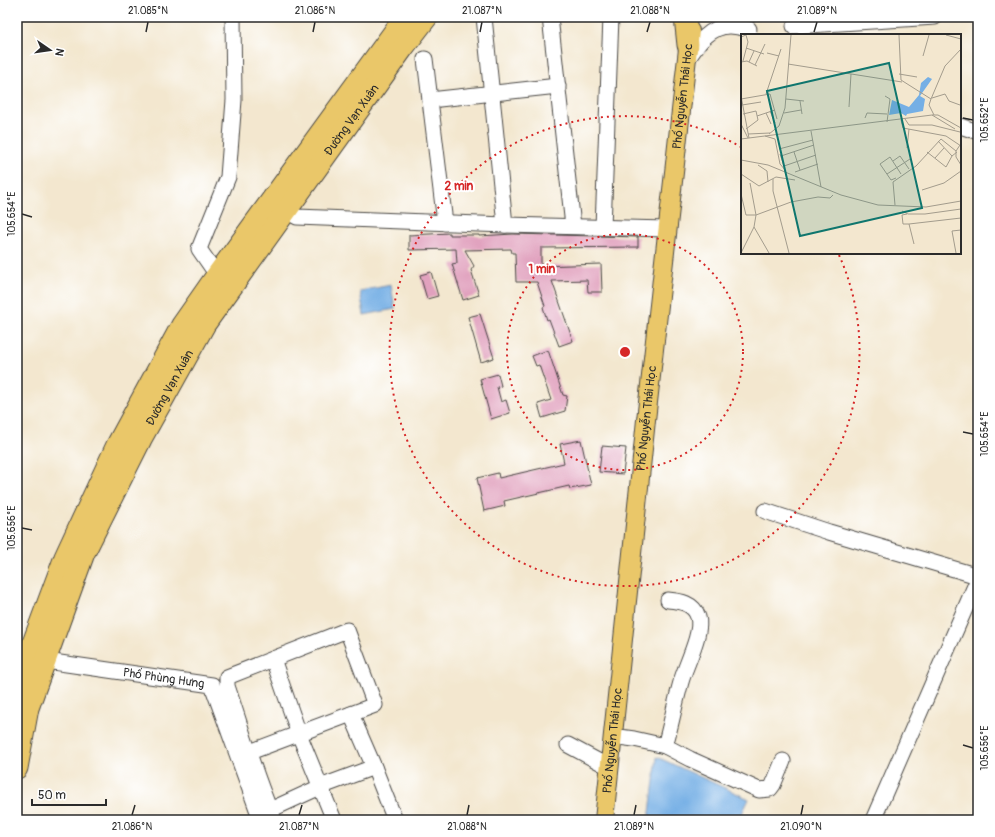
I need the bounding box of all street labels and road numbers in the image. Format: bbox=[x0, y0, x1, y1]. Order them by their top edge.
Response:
street label: Phố Nguyễn Thái Học bbox=[669, 43, 696, 150]
street label: Đường Vạn Xuân bbox=[321, 81, 382, 159]
street label: Đường Vạn Xuân bbox=[142, 347, 197, 428]
street label: Phố Nguyễn Thái Học bbox=[633, 365, 660, 472]
street label: Phố Phùng Hưng bbox=[122, 665, 205, 691]
street label: Phố Nguyễn Thái Học bbox=[599, 687, 625, 794]

